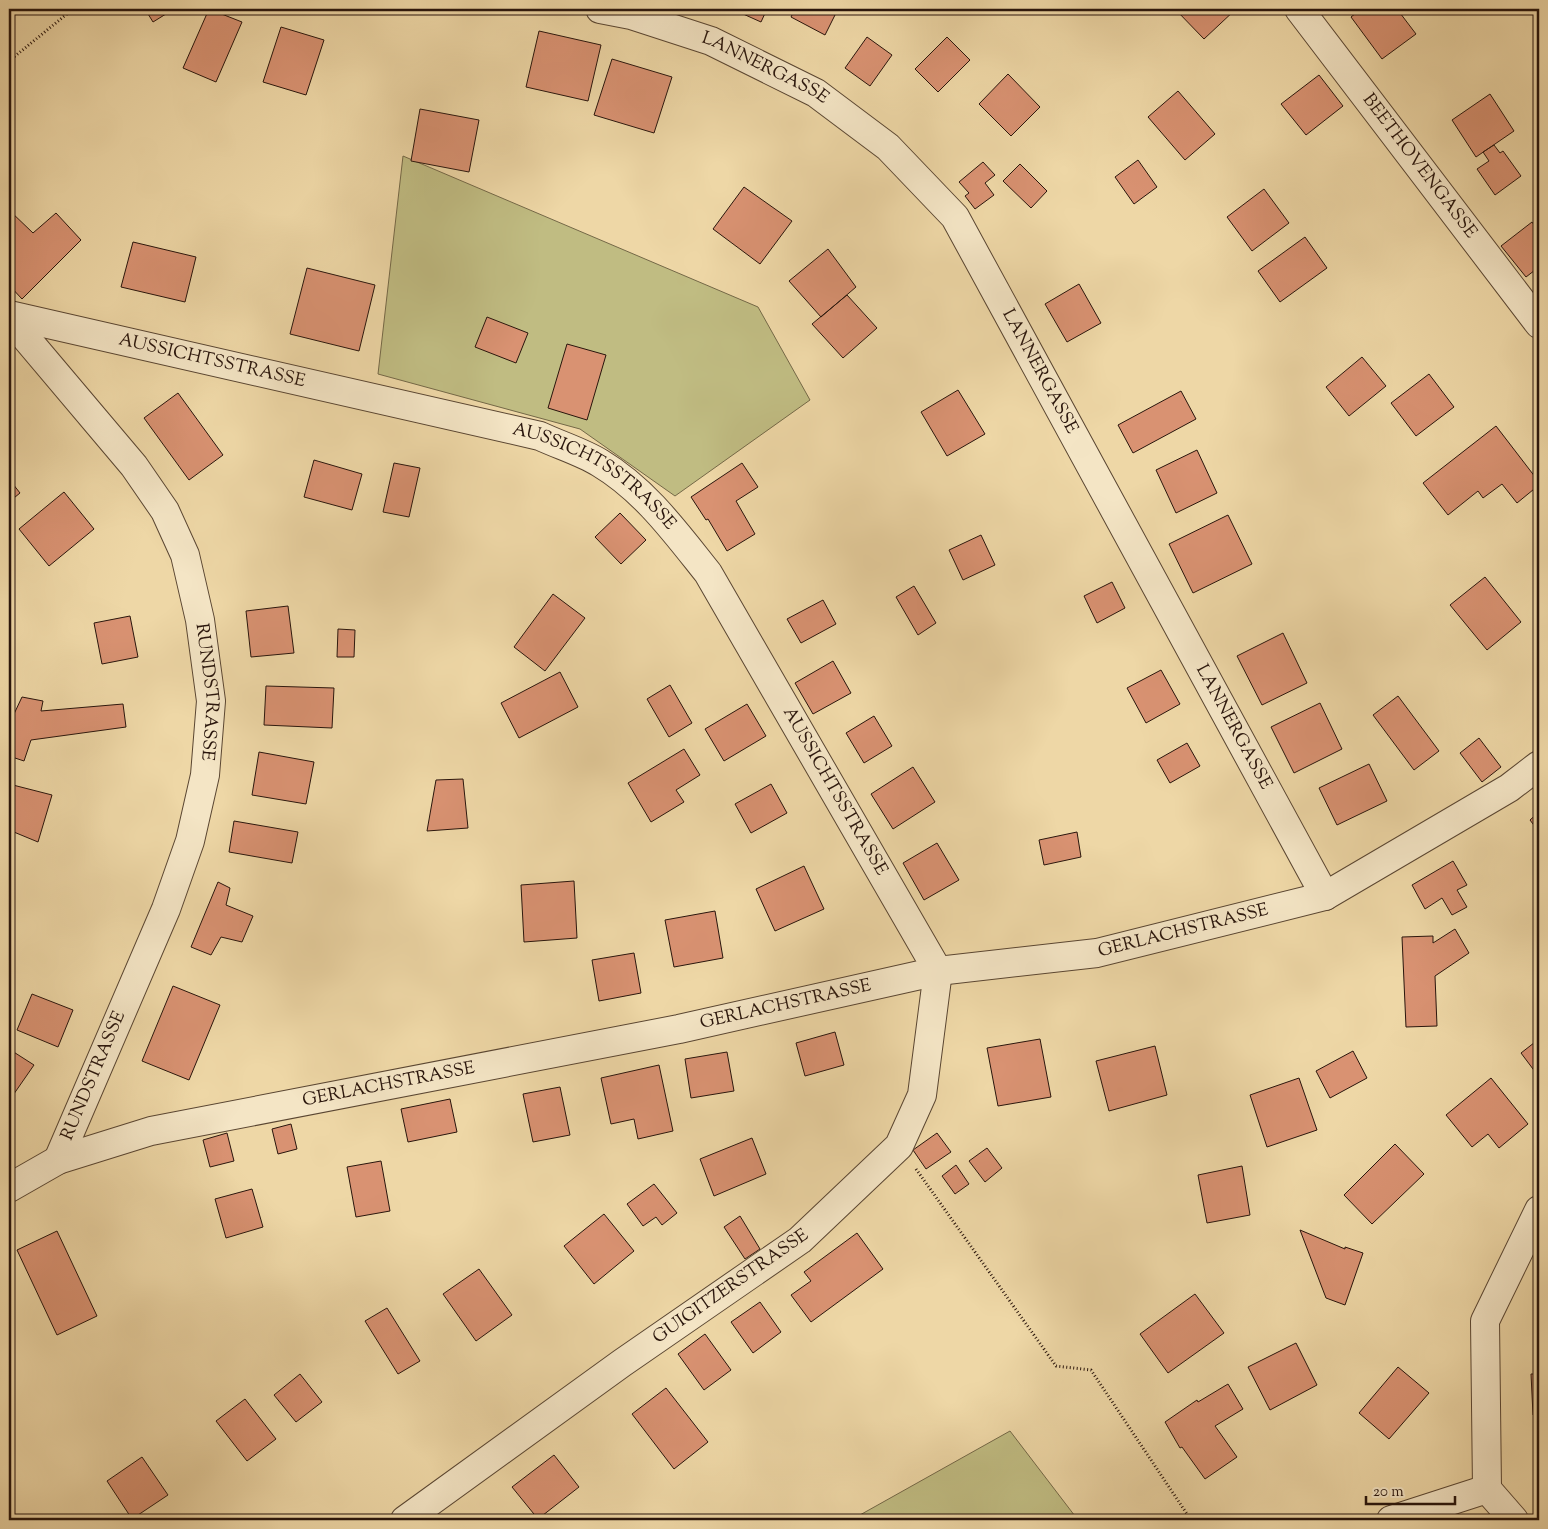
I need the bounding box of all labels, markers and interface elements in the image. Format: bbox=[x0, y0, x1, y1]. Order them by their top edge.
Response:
street label: LANNERGASSE bbox=[698, 26, 834, 111]
street label: BEETHOVENGASSE bbox=[1355, 89, 1483, 245]
street label: LANNERGASSE bbox=[995, 305, 1084, 439]
street label: AUSSICHTSSTRASSE bbox=[116, 327, 308, 395]
street label: AUSSICHTSSTRASSE bbox=[510, 417, 682, 536]
street label: RUNDSTRASSE bbox=[188, 622, 224, 762]
street label: LANNERGASSE bbox=[1188, 660, 1278, 795]
street label: AUSSICHTSSTRASSE bbox=[775, 703, 893, 881]
street label: GERLACHSTRASSE bbox=[1095, 898, 1271, 965]
street label: GERLACHSTRASSE bbox=[698, 973, 874, 1037]
street label: RUNDSTRASSE bbox=[55, 1007, 133, 1145]
street label: GERLACHSTRASSE bbox=[300, 1056, 477, 1114]
street label: GUIGITZERSTRASSE bbox=[648, 1223, 814, 1351]
scale bar bbox=[1366, 1474, 1454, 1506]
text: 20 m bbox=[1373, 1482, 1404, 1503]

